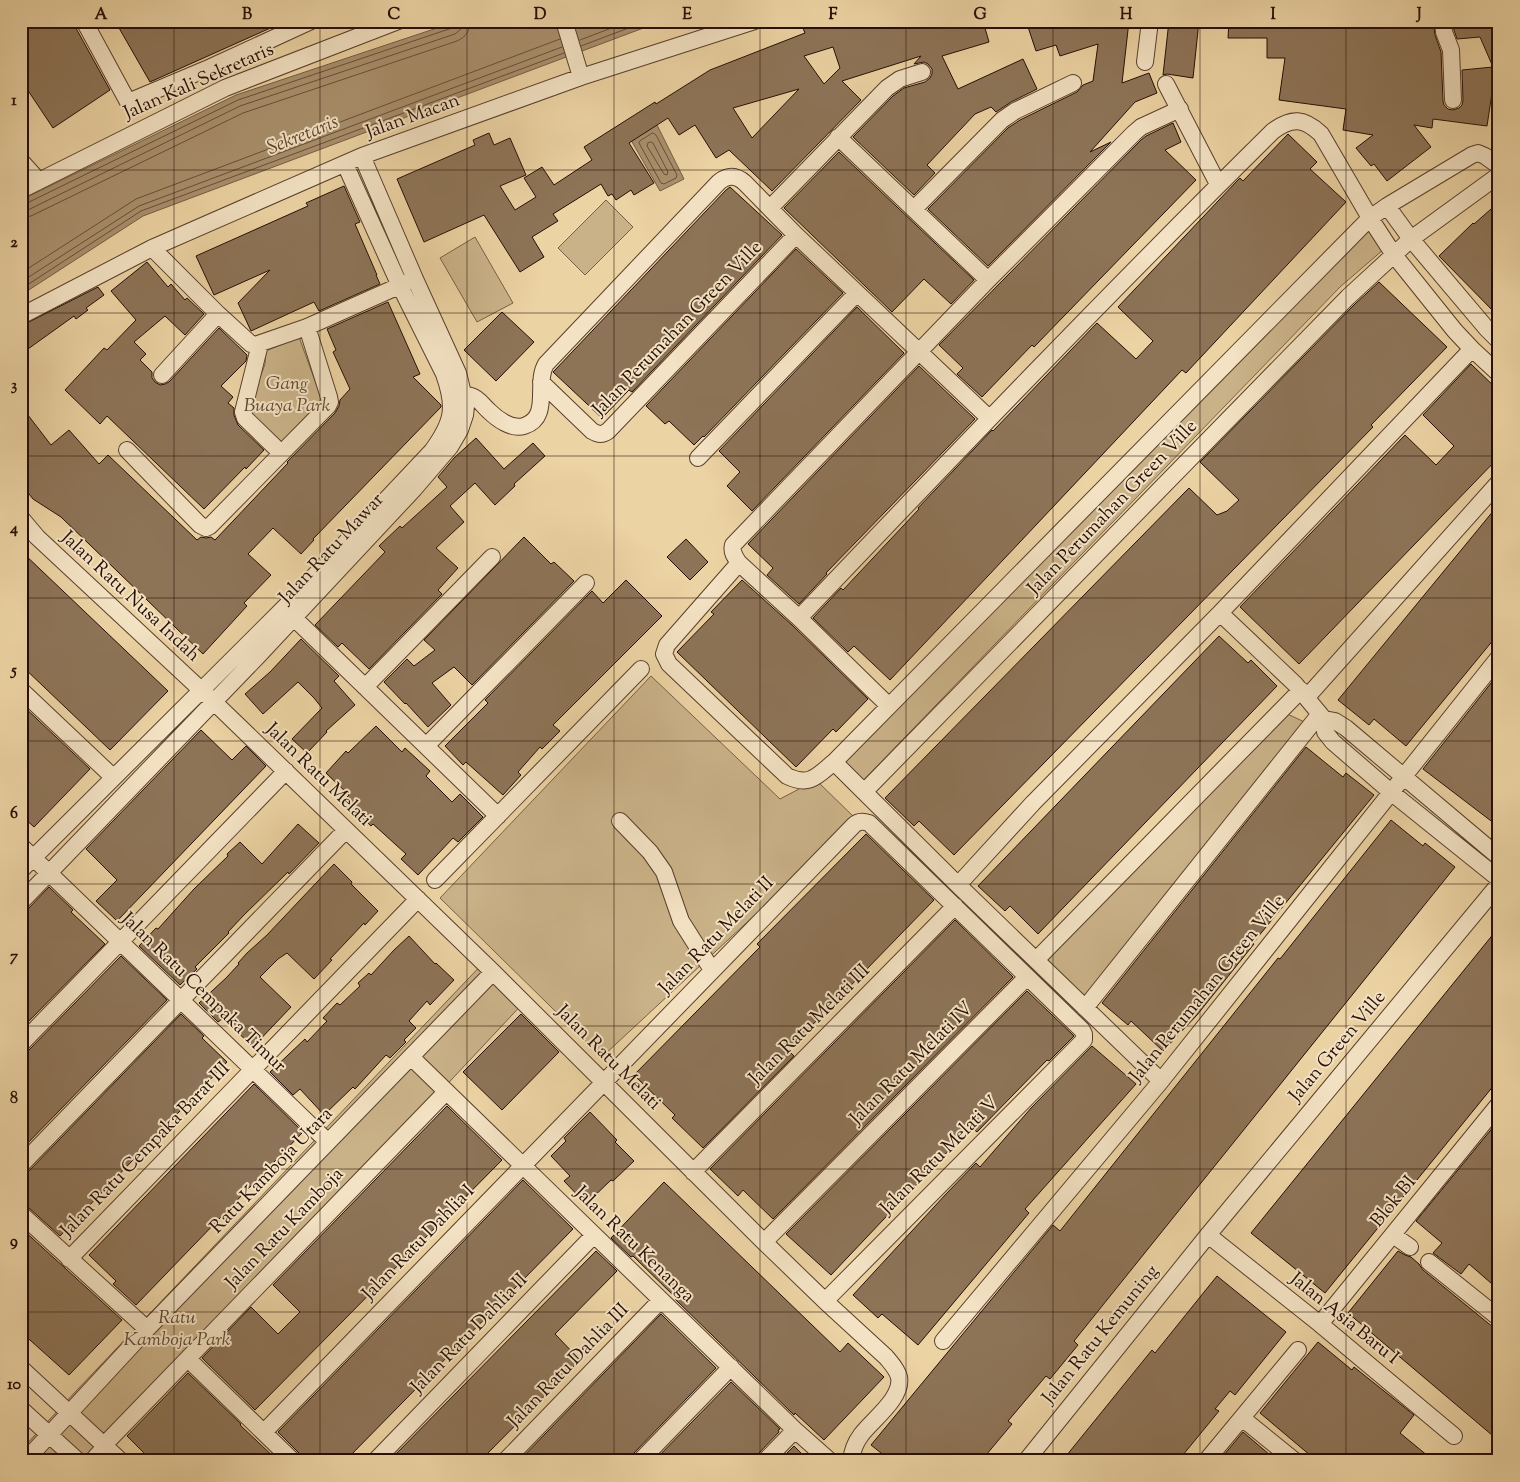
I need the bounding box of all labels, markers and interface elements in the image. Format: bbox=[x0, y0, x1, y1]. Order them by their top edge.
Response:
text: A bbox=[95, 4, 108, 27]
text: B bbox=[242, 4, 252, 27]
text: C bbox=[388, 4, 401, 27]
text: D bbox=[534, 4, 547, 27]
text: E bbox=[682, 4, 692, 27]
text: F bbox=[829, 4, 838, 27]
text: G bbox=[973, 4, 987, 27]
text: H bbox=[1120, 4, 1133, 27]
text: I bbox=[1270, 4, 1276, 27]
text: J bbox=[1415, 4, 1422, 27]
street label: Jalan Kali Sekretaris bbox=[119, 37, 278, 128]
street label: Jalan Macan bbox=[361, 88, 464, 147]
text: 1 bbox=[11, 90, 17, 113]
water label: Sekretaris bbox=[263, 108, 344, 163]
text: 2 bbox=[10, 232, 18, 255]
street label: Jalan Perumahan Green Ville bbox=[586, 235, 769, 423]
park label: Gang Buaya Park bbox=[244, 371, 331, 420]
text: 3 bbox=[11, 375, 18, 398]
street label: Jalan Perumahan Green Ville bbox=[1021, 414, 1204, 602]
street label: Jalan Ratu Mawar bbox=[273, 487, 391, 611]
text: 4 bbox=[9, 518, 18, 541]
street label: Jalan Ratu Nusa Indah bbox=[54, 525, 206, 669]
text: 5 bbox=[9, 660, 17, 683]
street label: Jalan Ratu Melati bbox=[258, 716, 377, 833]
text: 6 bbox=[10, 803, 18, 826]
street label: Jalan Ratu Melati II bbox=[653, 871, 781, 1002]
street label: Jalan Perumahan Green Ville bbox=[1123, 889, 1292, 1089]
street label: Jalan Ratu Cempaka Timur bbox=[114, 906, 292, 1079]
text: 7 bbox=[10, 946, 19, 969]
street label: Jalan Ratu Melati III bbox=[743, 958, 877, 1092]
street label: Jalan Green Ville bbox=[1283, 985, 1393, 1109]
street label: Jalan Ratu Melati IV bbox=[844, 996, 980, 1132]
street label: Jalan Ratu Melati bbox=[549, 999, 667, 1117]
street label: Jalan Ratu Cempaka Barat III bbox=[54, 1056, 237, 1244]
text: 8 bbox=[10, 1088, 18, 1111]
street label: Jalan Ratu Melati V bbox=[874, 1090, 1006, 1222]
street label: Ratu Kamboja Utara bbox=[204, 1101, 340, 1240]
street label: Jalan Ratu Kamboja bbox=[219, 1162, 350, 1297]
street label: Blok BI bbox=[1365, 1170, 1423, 1234]
street label: Jalan Ratu Dahlia I bbox=[356, 1179, 482, 1308]
street label: Jalan Ratu Kenanga bbox=[567, 1180, 700, 1310]
text: 9 bbox=[10, 1231, 18, 1254]
street label: Jalan Ratu Kemuning bbox=[1036, 1259, 1166, 1411]
street label: Jalan Asia Baru I bbox=[1283, 1266, 1404, 1372]
street label: Jalan Ratu Dahlia II bbox=[405, 1268, 535, 1401]
street label: Jalan Ratu Dahlia III bbox=[501, 1297, 636, 1435]
park label: Ratu Kamboja Park bbox=[124, 1305, 231, 1354]
text: 10 bbox=[7, 1374, 21, 1397]

